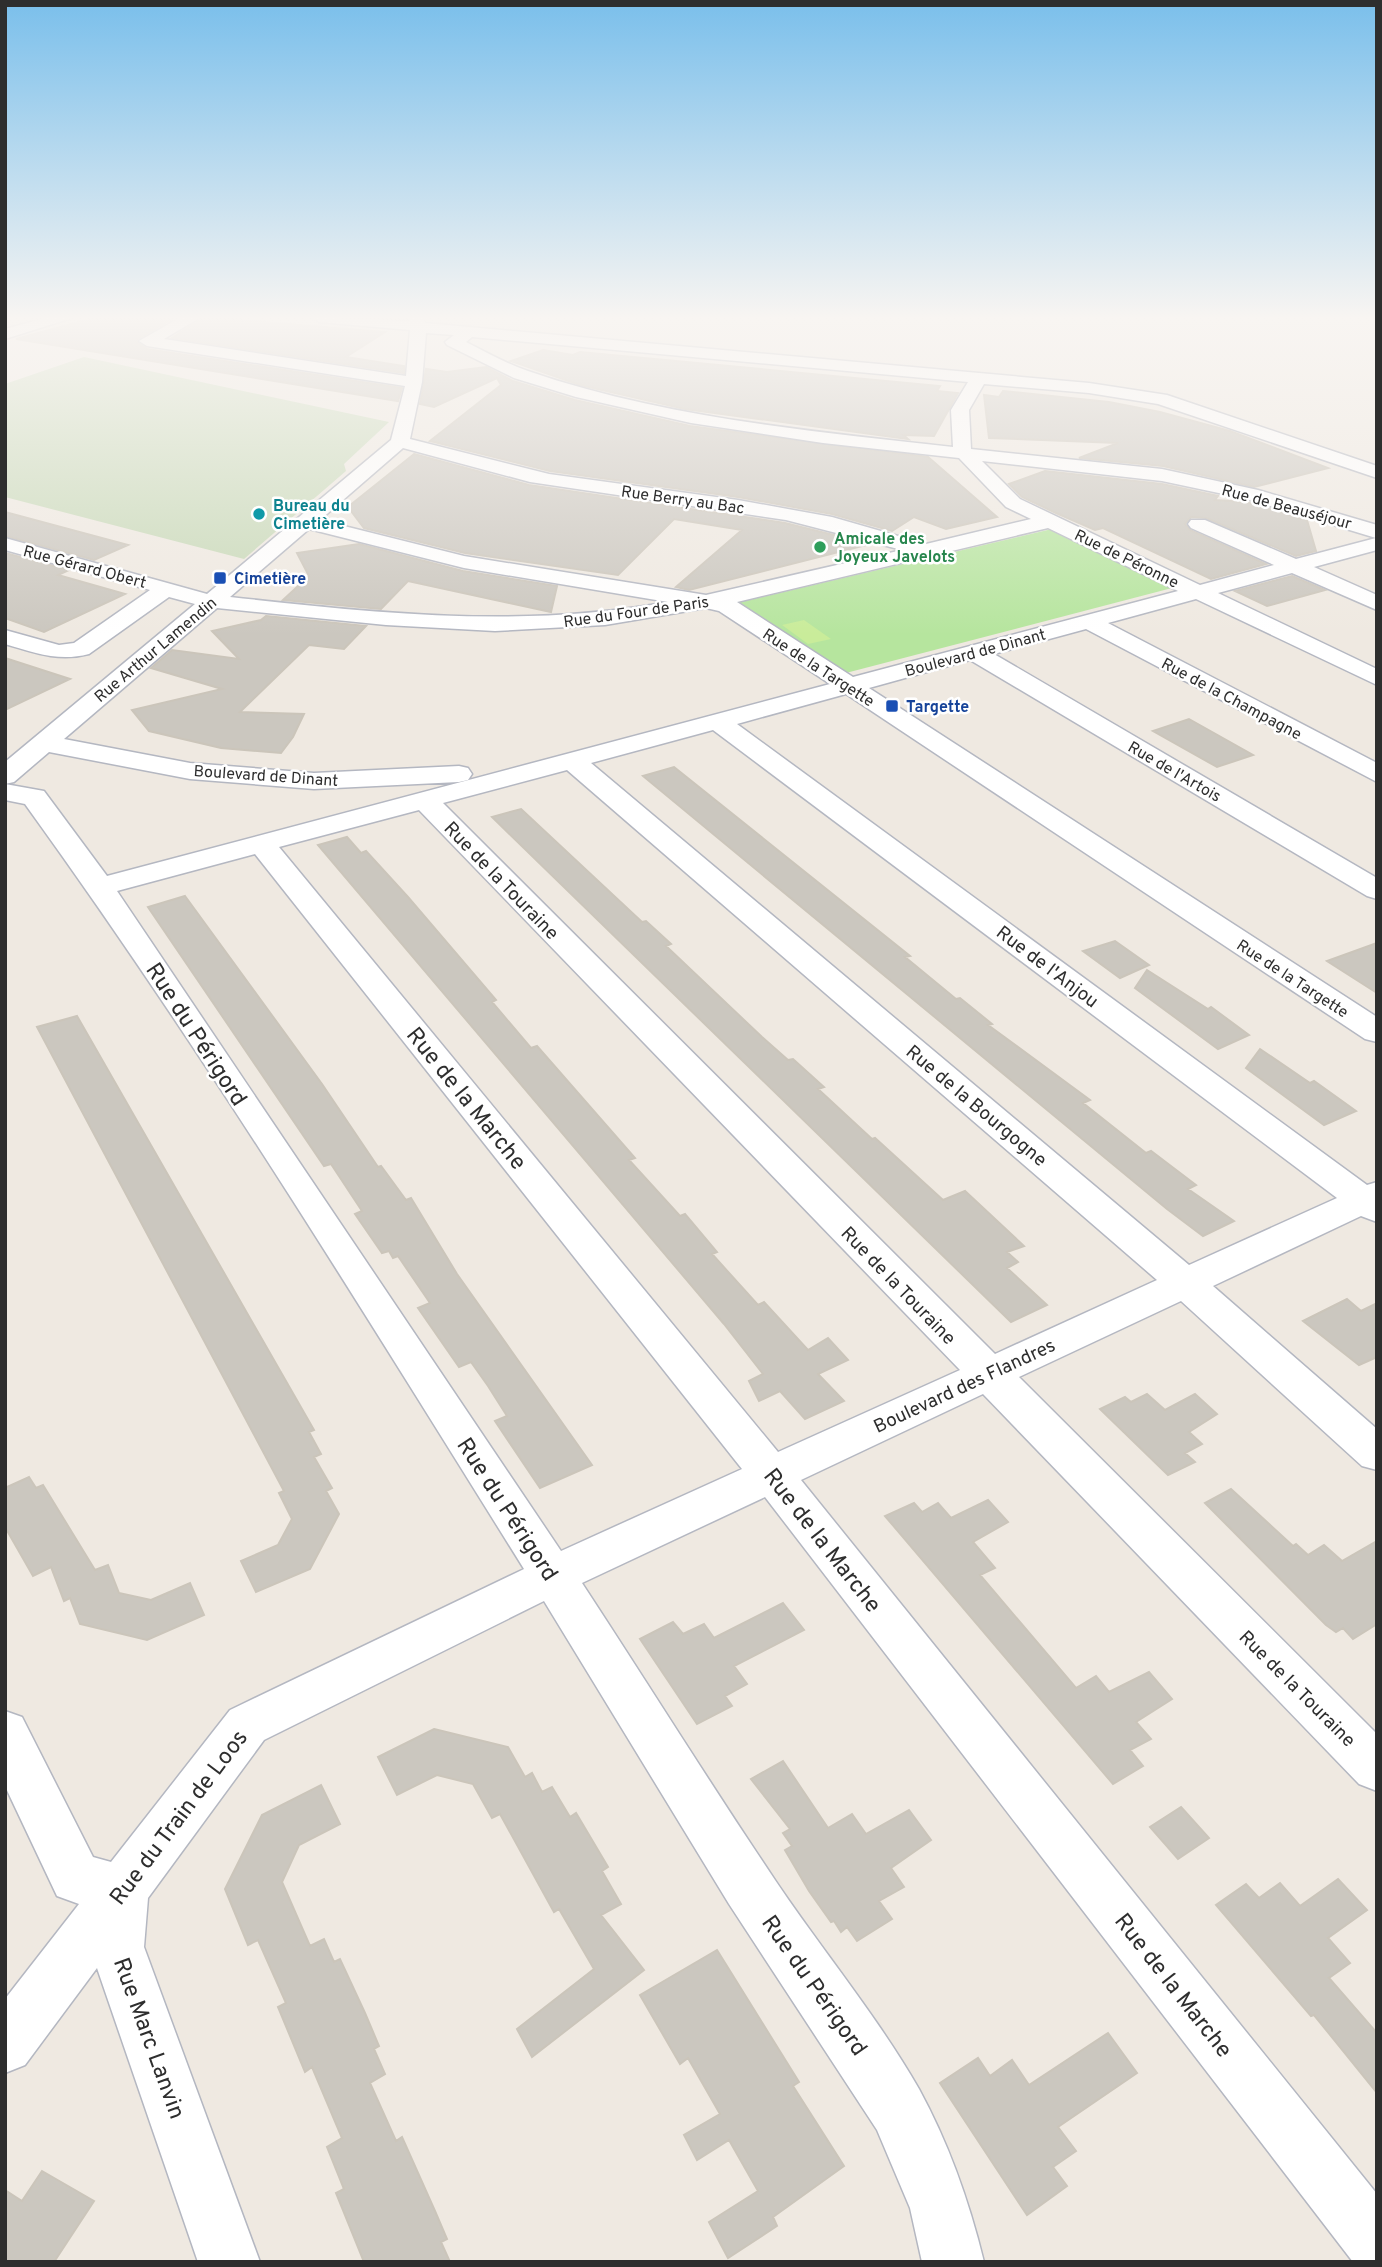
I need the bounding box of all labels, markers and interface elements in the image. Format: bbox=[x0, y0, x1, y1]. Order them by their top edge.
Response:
street label: Rue de Beauséjour bbox=[1219, 481, 1354, 535]
street label: Rue Berry au Bac bbox=[620, 482, 746, 520]
place label: Bureau du Cimetière bbox=[273, 497, 350, 535]
marker: Bureau du Cimetière bbox=[251, 506, 267, 522]
street label: Rue de Péronne bbox=[1071, 526, 1182, 594]
place label: Amicale des Joyeux Javelots bbox=[834, 530, 955, 568]
marker: Amicale des Joyeux Javelots bbox=[812, 539, 828, 555]
street label: Rue Gérard Obert bbox=[21, 542, 148, 594]
marker: Cimetière bbox=[212, 570, 228, 586]
place label: Cimetière bbox=[234, 570, 306, 590]
street label: Rue Arthur Lamendin bbox=[91, 593, 222, 708]
street label: Rue du Four de Paris bbox=[562, 593, 710, 633]
street label: Rue de la Targette bbox=[758, 625, 878, 712]
street label: Boulevard de Dinant bbox=[903, 626, 1048, 682]
street label: Rue de la Champagne bbox=[1157, 654, 1305, 745]
marker: Targette bbox=[884, 698, 900, 714]
place label: Targette bbox=[906, 698, 969, 718]
street label: Rue de l'Artois bbox=[1124, 738, 1224, 807]
street label: Boulevard de Dinant bbox=[193, 762, 339, 792]
street label: Rue de la Touraine bbox=[438, 817, 563, 946]
street label: Rue de l'Anjou bbox=[991, 921, 1103, 1014]
street label: Rue de la Targette bbox=[1232, 936, 1352, 1023]
street label: Rue du Périgord bbox=[138, 958, 252, 1113]
street label: Rue de la Marche bbox=[399, 1022, 532, 1177]
street label: Rue de la Bourgogne bbox=[900, 1040, 1051, 1173]
street label: Rue de la Touraine bbox=[835, 1222, 960, 1351]
street label: Boulevard des Flandres bbox=[870, 1334, 1060, 1440]
street label: Rue du Périgord bbox=[449, 1433, 563, 1588]
street label: Rue de la Marche bbox=[756, 1463, 886, 1620]
street label: Rue de la Touraine bbox=[1233, 1626, 1360, 1753]
street label: Rue du Train de Loos bbox=[105, 1725, 255, 1912]
street label: Rue de la Marche bbox=[1107, 1908, 1237, 2065]
street label: Rue du Périgord bbox=[754, 1910, 872, 2062]
street label: Rue Marc Lanvin bbox=[105, 1954, 190, 2124]

